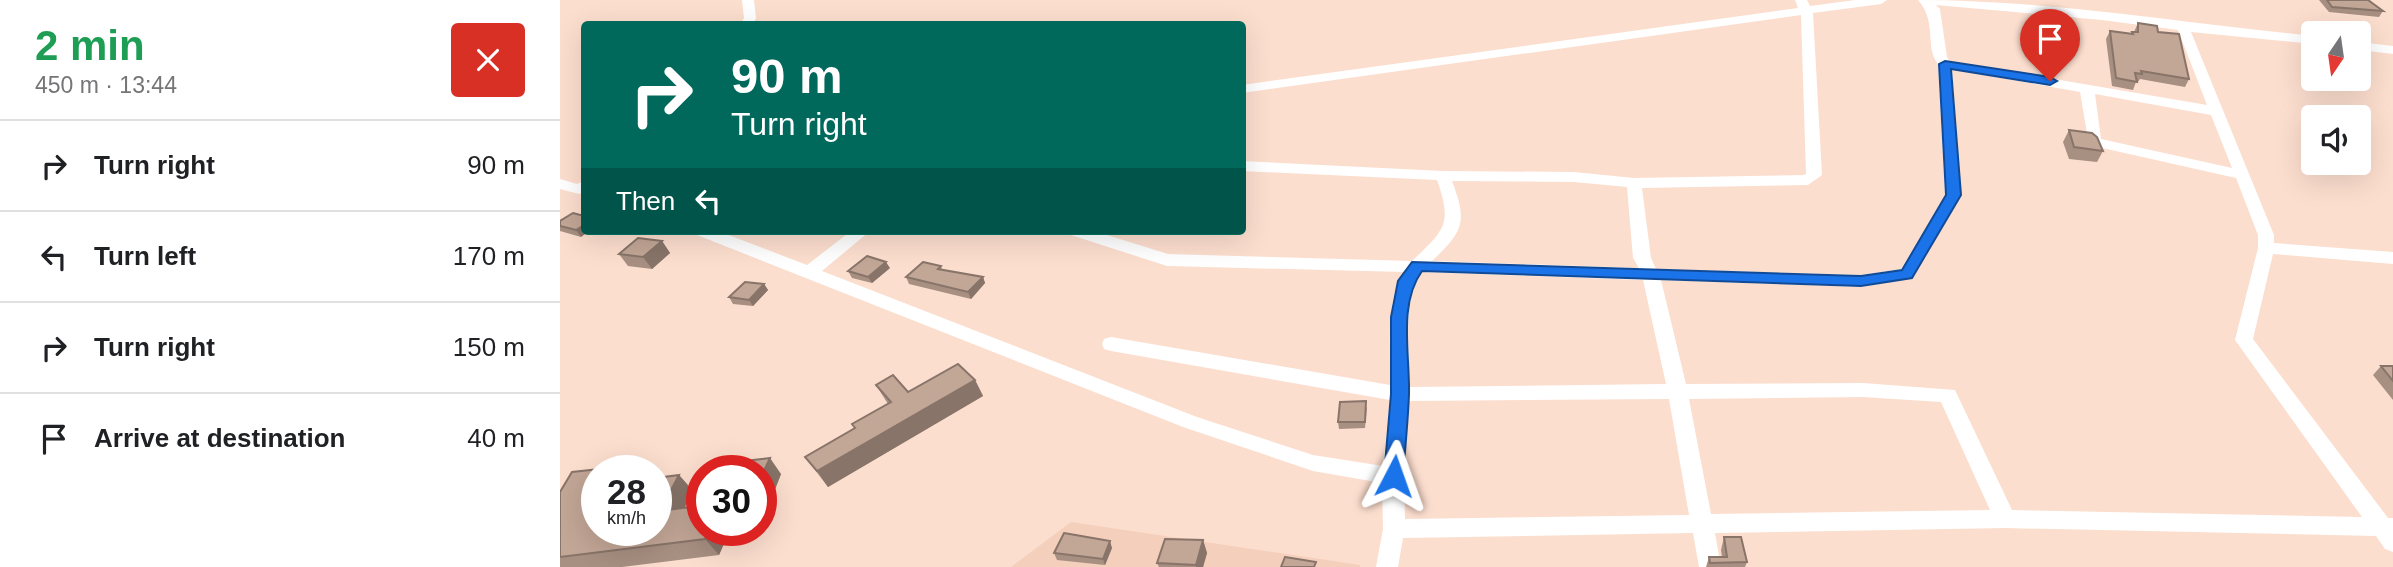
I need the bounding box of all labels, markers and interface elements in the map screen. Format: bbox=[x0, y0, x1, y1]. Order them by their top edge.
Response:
pin bbox=[2020, 9, 2080, 81]
icon: arrive bbox=[2031, 20, 2069, 58]
north arrow bbox=[2301, 21, 2371, 91]
map controls bbox=[2301, 21, 2371, 175]
text: 2 min bbox=[35, 22, 145, 69]
button: close bbox=[451, 23, 525, 97]
icon: right bbox=[616, 49, 707, 140]
text: 90 m bbox=[731, 49, 843, 103]
text: 450 m · 13:44 bbox=[35, 72, 177, 98]
button: sound bbox=[2301, 105, 2371, 175]
text: Turn right bbox=[731, 106, 867, 142]
icon: right bbox=[35, 147, 73, 185]
text: Turn right bbox=[94, 150, 215, 180]
text: 90 m bbox=[467, 150, 525, 180]
icon: left bbox=[689, 182, 727, 220]
text: Then bbox=[616, 186, 675, 216]
icon: left bbox=[35, 238, 73, 276]
text: Turn left bbox=[94, 241, 196, 271]
text: 170 m bbox=[453, 241, 525, 271]
icon: right bbox=[35, 329, 73, 367]
text: Turn right bbox=[94, 332, 215, 362]
text: 150 m bbox=[453, 332, 525, 362]
icon: arrive bbox=[35, 420, 73, 458]
text: Arrive at destination bbox=[94, 423, 345, 453]
text: 40 m bbox=[467, 423, 525, 453]
position arrow bbox=[1357, 439, 1431, 513]
speed limit sign: 30 bbox=[686, 455, 777, 546]
text: 28 bbox=[607, 472, 646, 511]
text: km/h bbox=[607, 508, 646, 528]

